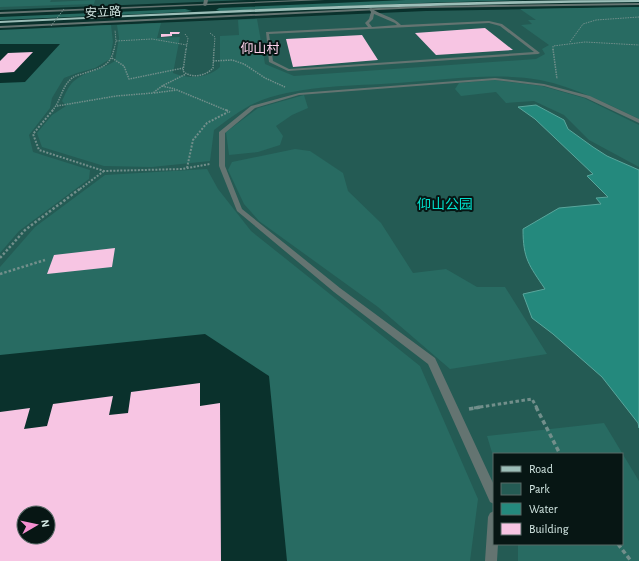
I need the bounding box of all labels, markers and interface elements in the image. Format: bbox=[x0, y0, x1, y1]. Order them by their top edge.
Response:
street label: 安立路 bbox=[85, 4, 121, 19]
district label: 仰山村 bbox=[240, 41, 280, 56]
park label: 仰山公园 bbox=[417, 197, 473, 212]
legend bbox=[493, 453, 623, 545]
text: Road bbox=[529, 463, 553, 475]
text: Park bbox=[529, 483, 550, 495]
text: Water bbox=[529, 503, 558, 515]
north arrow bbox=[16, 505, 56, 545]
text: N bbox=[39, 519, 51, 528]
text: Building bbox=[529, 523, 569, 535]

